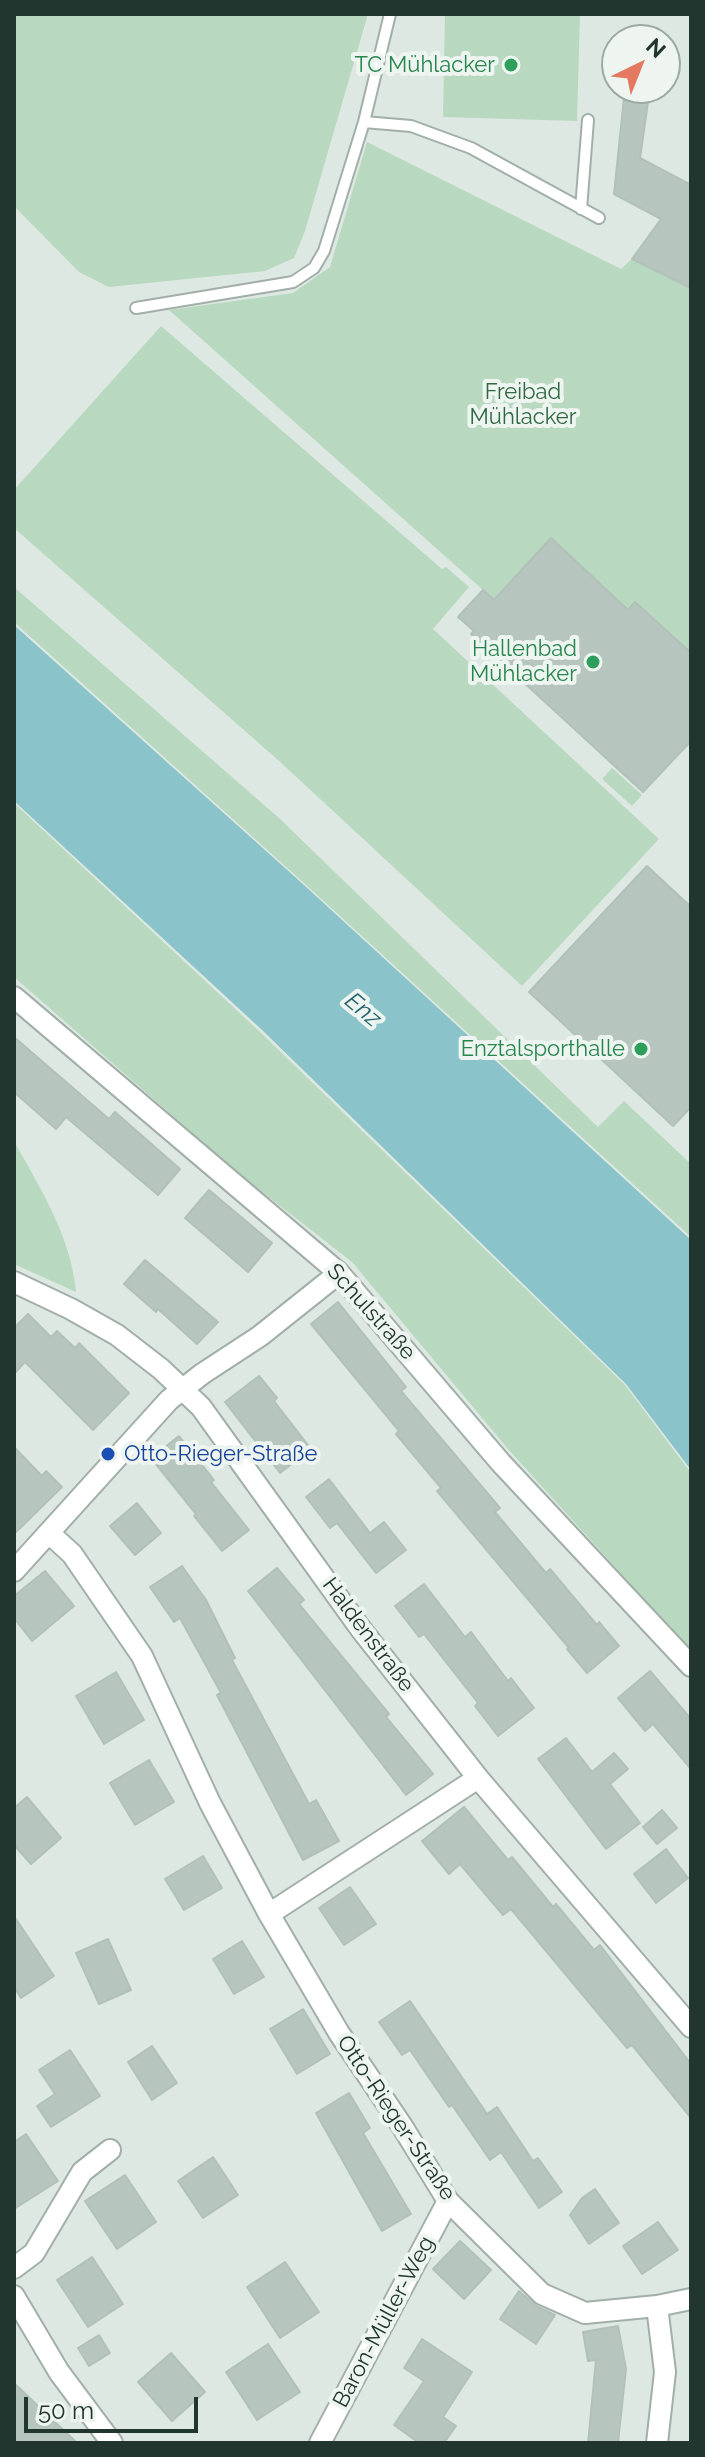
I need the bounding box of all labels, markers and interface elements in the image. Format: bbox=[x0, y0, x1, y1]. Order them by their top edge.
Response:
north arrow bbox=[601, 24, 681, 104]
text: N bbox=[641, 33, 671, 63]
place label: TC Mühlacker bbox=[354, 52, 495, 78]
marker: TC Mühlacker bbox=[502, 56, 520, 74]
park label: Freibad Mühlacker bbox=[470, 379, 576, 430]
place label: Hallenbad Mühlacker bbox=[470, 636, 577, 688]
marker: Hallenbad Mühlacker bbox=[584, 653, 602, 671]
water label: Enz bbox=[339, 987, 387, 1033]
place label: Enztalsporthalle bbox=[461, 1036, 625, 1062]
marker: Enztalsporthalle bbox=[632, 1040, 650, 1058]
street label: Schulstraße bbox=[321, 1259, 421, 1365]
place label: Otto-Rieger-Straße bbox=[124, 1441, 317, 1467]
marker: Otto-Rieger-Straße bbox=[99, 1445, 117, 1463]
street label: Haldenstraße bbox=[316, 1573, 420, 1697]
street label: Otto-Rieger-Straße bbox=[331, 2030, 461, 2206]
street label: Baron-Müller-Weg bbox=[328, 2232, 440, 2412]
scale bar bbox=[28, 2381, 202, 2431]
text: 50 m bbox=[38, 2396, 94, 2425]

